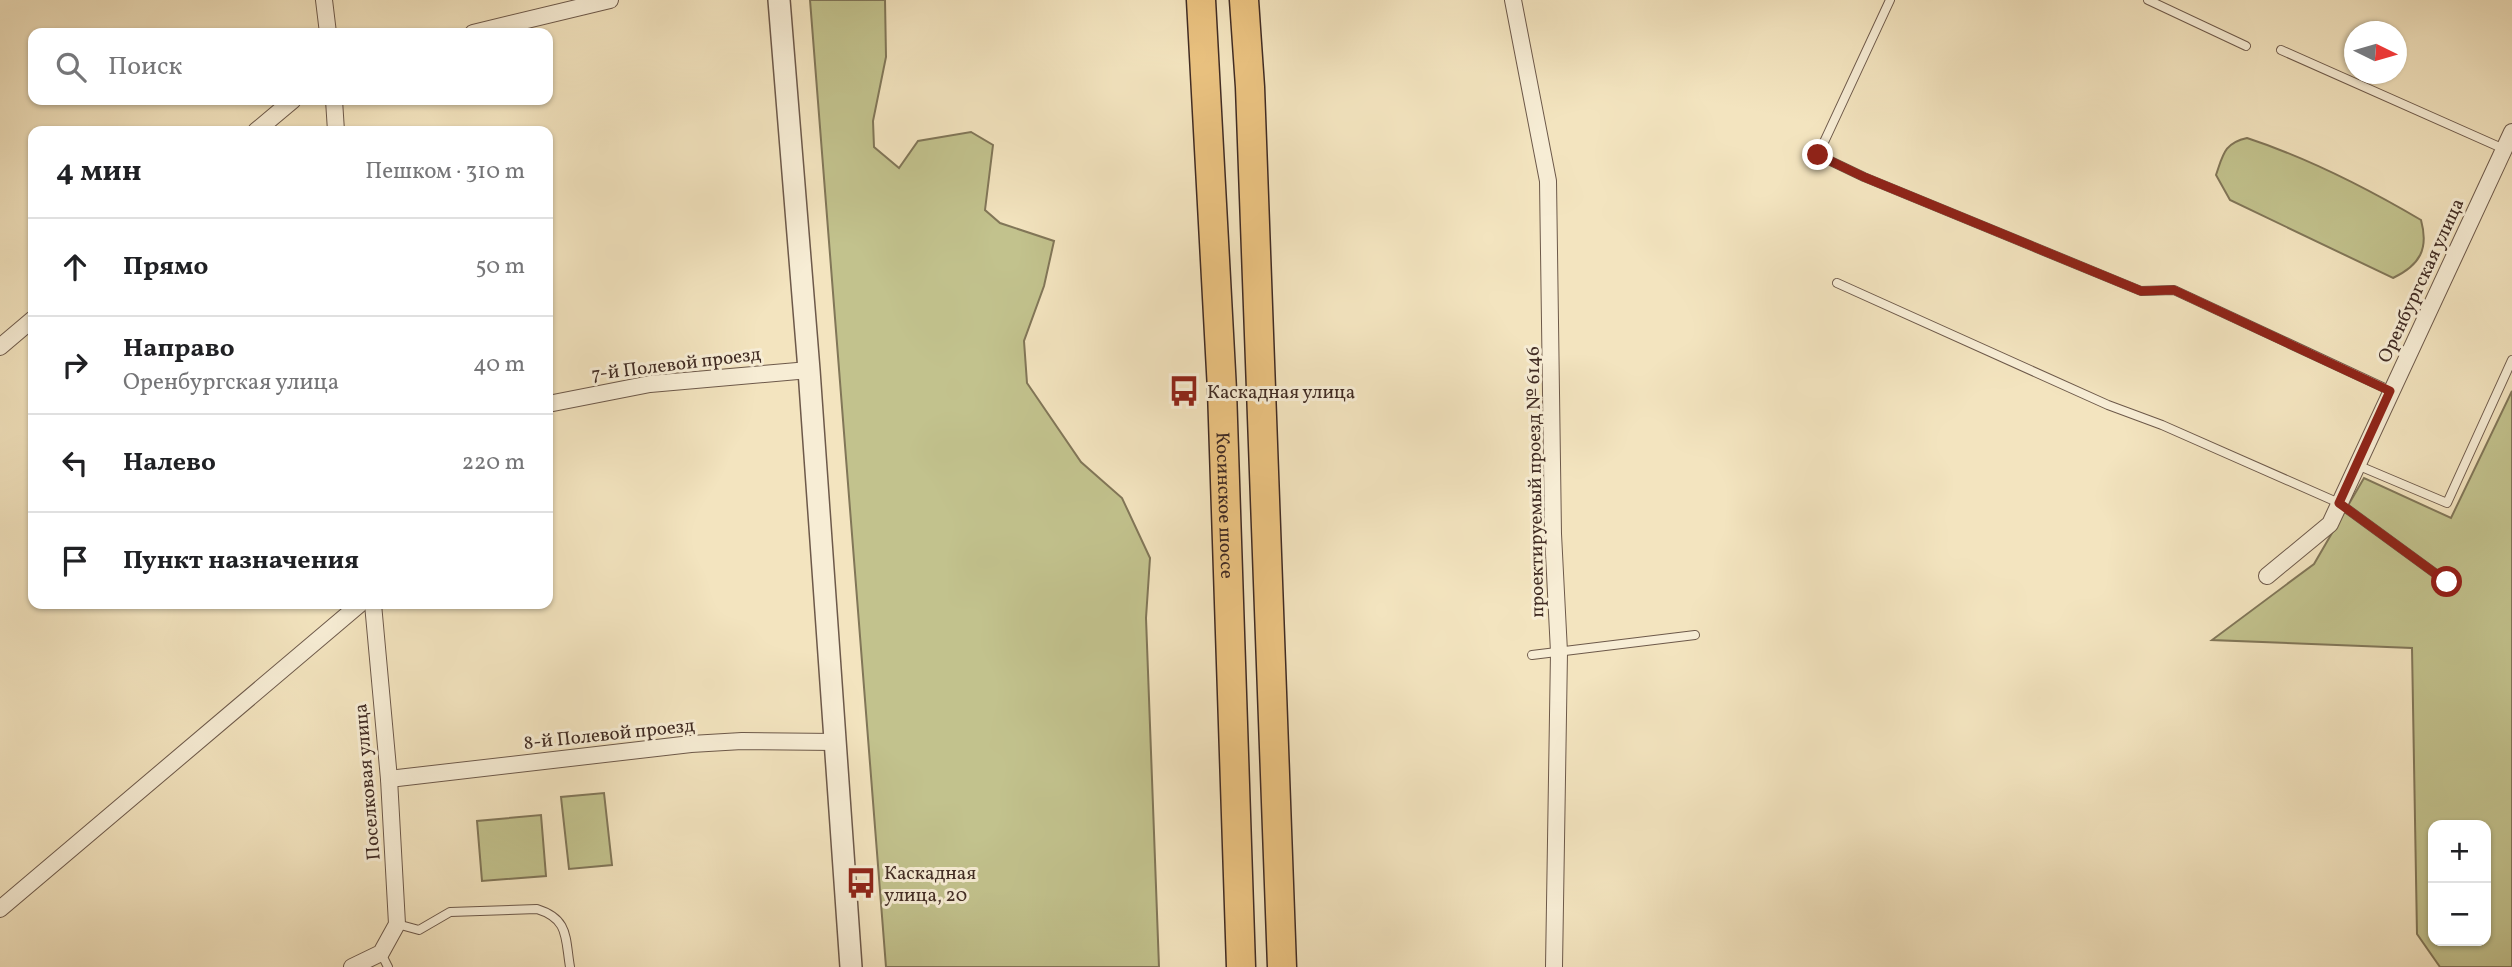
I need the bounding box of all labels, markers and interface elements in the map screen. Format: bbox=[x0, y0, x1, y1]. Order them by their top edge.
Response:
north arrow bbox=[2344, 21, 2407, 84]
search box bbox=[28, 28, 553, 105]
icon: search bbox=[52, 48, 90, 86]
text: Поиск bbox=[108, 49, 182, 85]
route end bbox=[1802, 139, 1833, 170]
text: 4 мин bbox=[56, 151, 141, 193]
text: Пешком · 310 m bbox=[365, 156, 525, 188]
street label: Оренбургская улица bbox=[2372, 194, 2471, 367]
icon: ahead bbox=[56, 248, 94, 286]
text: Прямо bbox=[123, 249, 208, 285]
text: 50 m bbox=[476, 251, 525, 283]
text: Направо bbox=[123, 331, 235, 367]
street label: 7-й Полевой проезд bbox=[590, 342, 763, 388]
icon: right bbox=[56, 346, 94, 384]
street label: проектируемый проезд № 6146 bbox=[1521, 346, 1551, 618]
text: 40 m bbox=[473, 349, 525, 381]
text: Оренбургская улица bbox=[123, 367, 339, 399]
bus stop icon: Каскадная улица bbox=[1167, 374, 1201, 408]
place label: Каскадная улица bbox=[1207, 380, 1355, 406]
street label: Косинское шоссе bbox=[1208, 432, 1239, 579]
icon: left bbox=[56, 444, 94, 482]
text: Налево bbox=[123, 445, 216, 481]
text: 220 m bbox=[462, 447, 525, 479]
icon: arrive bbox=[56, 542, 94, 580]
text: Пункт назначения bbox=[123, 543, 359, 579]
route start bbox=[2431, 566, 2462, 597]
street label: Поселковая улица bbox=[348, 702, 388, 861]
street label: 8-й Полевой проезд bbox=[522, 713, 696, 757]
map controls bbox=[2428, 820, 2491, 946]
button: + bbox=[2428, 820, 2491, 883]
place label: Каскадная улица, 20 bbox=[884, 861, 976, 909]
bus stop icon: Каскадная улица, 20 bbox=[844, 866, 878, 900]
button: − bbox=[2428, 883, 2491, 946]

